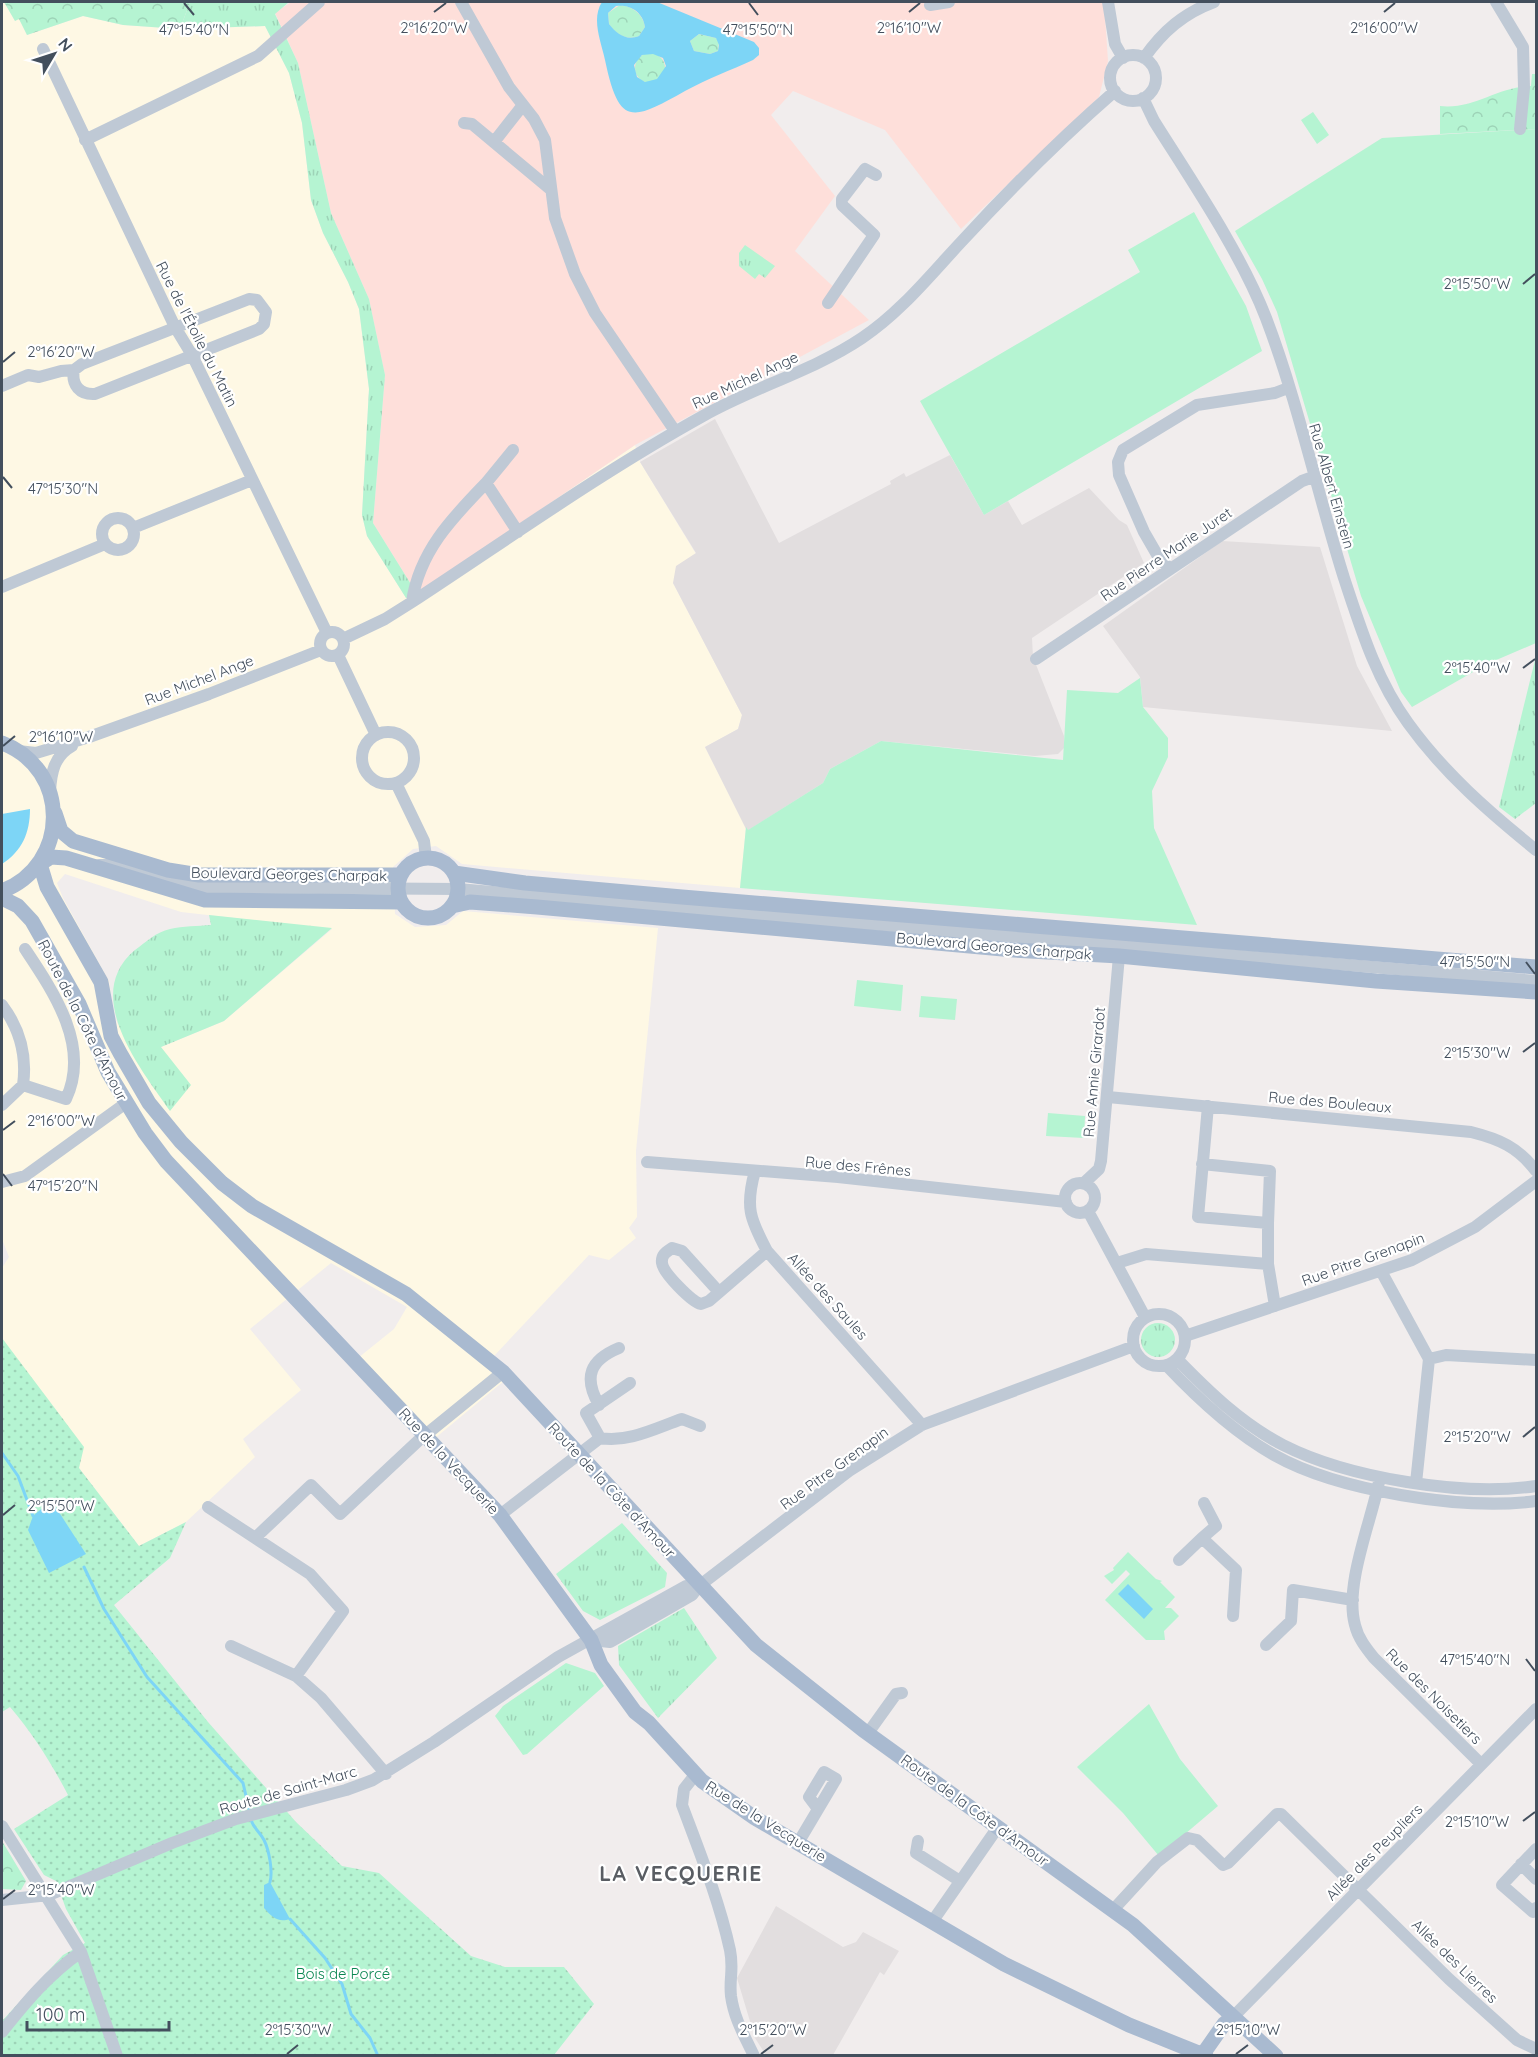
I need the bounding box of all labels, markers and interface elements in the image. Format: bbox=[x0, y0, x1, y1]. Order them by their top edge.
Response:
text: 2°16'20"W bbox=[400, 18, 468, 37]
text: 2°16'10"W bbox=[877, 18, 942, 37]
text: 2°16'00"W bbox=[1350, 18, 1418, 37]
text: 47°15'40"N bbox=[159, 20, 229, 39]
text: 47°15'50"N bbox=[723, 20, 793, 39]
north arrow bbox=[24, 24, 84, 84]
text: N bbox=[54, 34, 77, 55]
street label: Rue de l'Étoile du Matin bbox=[152, 258, 242, 410]
text: 2°15'50"W bbox=[1443, 274, 1511, 293]
text: 2°16'20"W bbox=[27, 342, 95, 361]
street label: Rue Michel Ange bbox=[689, 347, 801, 413]
street label: Rue Albert Einstein bbox=[1305, 421, 1359, 551]
text: 47°15'30"N bbox=[28, 479, 98, 498]
street label: Rue Pierre Marie Juret bbox=[1097, 503, 1235, 605]
street label: Rue Michel Ange bbox=[142, 651, 256, 709]
text: 2°15'40"W bbox=[1444, 658, 1511, 677]
text: 2°16'10"W bbox=[29, 727, 94, 746]
street label: Boulevard Georges Charpak bbox=[191, 863, 387, 885]
street label: Boulevard Georges Charpak bbox=[895, 928, 1093, 964]
street label: Route de la Côte d'Amour bbox=[34, 936, 132, 1104]
text: 47°15'50"N bbox=[1440, 952, 1510, 971]
street label: Rue Annie Girardot bbox=[1079, 1006, 1109, 1138]
text: 2°15'30"W bbox=[1444, 1043, 1511, 1062]
street label: Rue des Bouleaux bbox=[1268, 1087, 1392, 1117]
text: 2°16'00"W bbox=[27, 1111, 95, 1130]
street label: Rue des Frênes bbox=[804, 1152, 912, 1180]
text: 47°15'20"N bbox=[28, 1176, 98, 1195]
street label: Rue Pitre Grenapin bbox=[1299, 1228, 1427, 1290]
street label: Allée des Saules bbox=[784, 1248, 872, 1344]
street label: Rue de la Vecquerie bbox=[395, 1404, 503, 1518]
street label: Route de la Côte d'Amour bbox=[544, 1418, 680, 1562]
street label: Rue Pitre Grenapin bbox=[776, 1422, 892, 1514]
text: 2°15'20"W bbox=[1443, 1427, 1511, 1446]
text: 2°15'50"W bbox=[27, 1496, 95, 1515]
street label: Rue des Noisetiers bbox=[1382, 1644, 1486, 1748]
text: 47°15'40"N bbox=[1440, 1650, 1510, 1669]
street label: Route de la Côte d'Amour bbox=[897, 1750, 1053, 1870]
street label: Route de Saint-Marc bbox=[217, 1761, 359, 1819]
street label: Rue de la Vecquerie bbox=[702, 1776, 830, 1866]
street label: Allée des Peupliers bbox=[1322, 1800, 1426, 1904]
text: 2°15'10"W bbox=[1445, 1812, 1510, 1831]
district label: LA VECQUERIE bbox=[599, 1860, 763, 1886]
text: 2°15'40"W bbox=[28, 1880, 95, 1899]
street label: Allée des Lierres bbox=[1408, 1915, 1502, 2007]
park label: Bois de Porcé bbox=[296, 1964, 390, 1983]
scale bar bbox=[27, 1994, 170, 2032]
text: 100 m bbox=[36, 2003, 85, 2026]
text: 2°15'30"W bbox=[265, 2020, 332, 2039]
text: 2°15'20"W bbox=[739, 2020, 807, 2039]
text: 2°15'10"W bbox=[1216, 2020, 1281, 2039]

